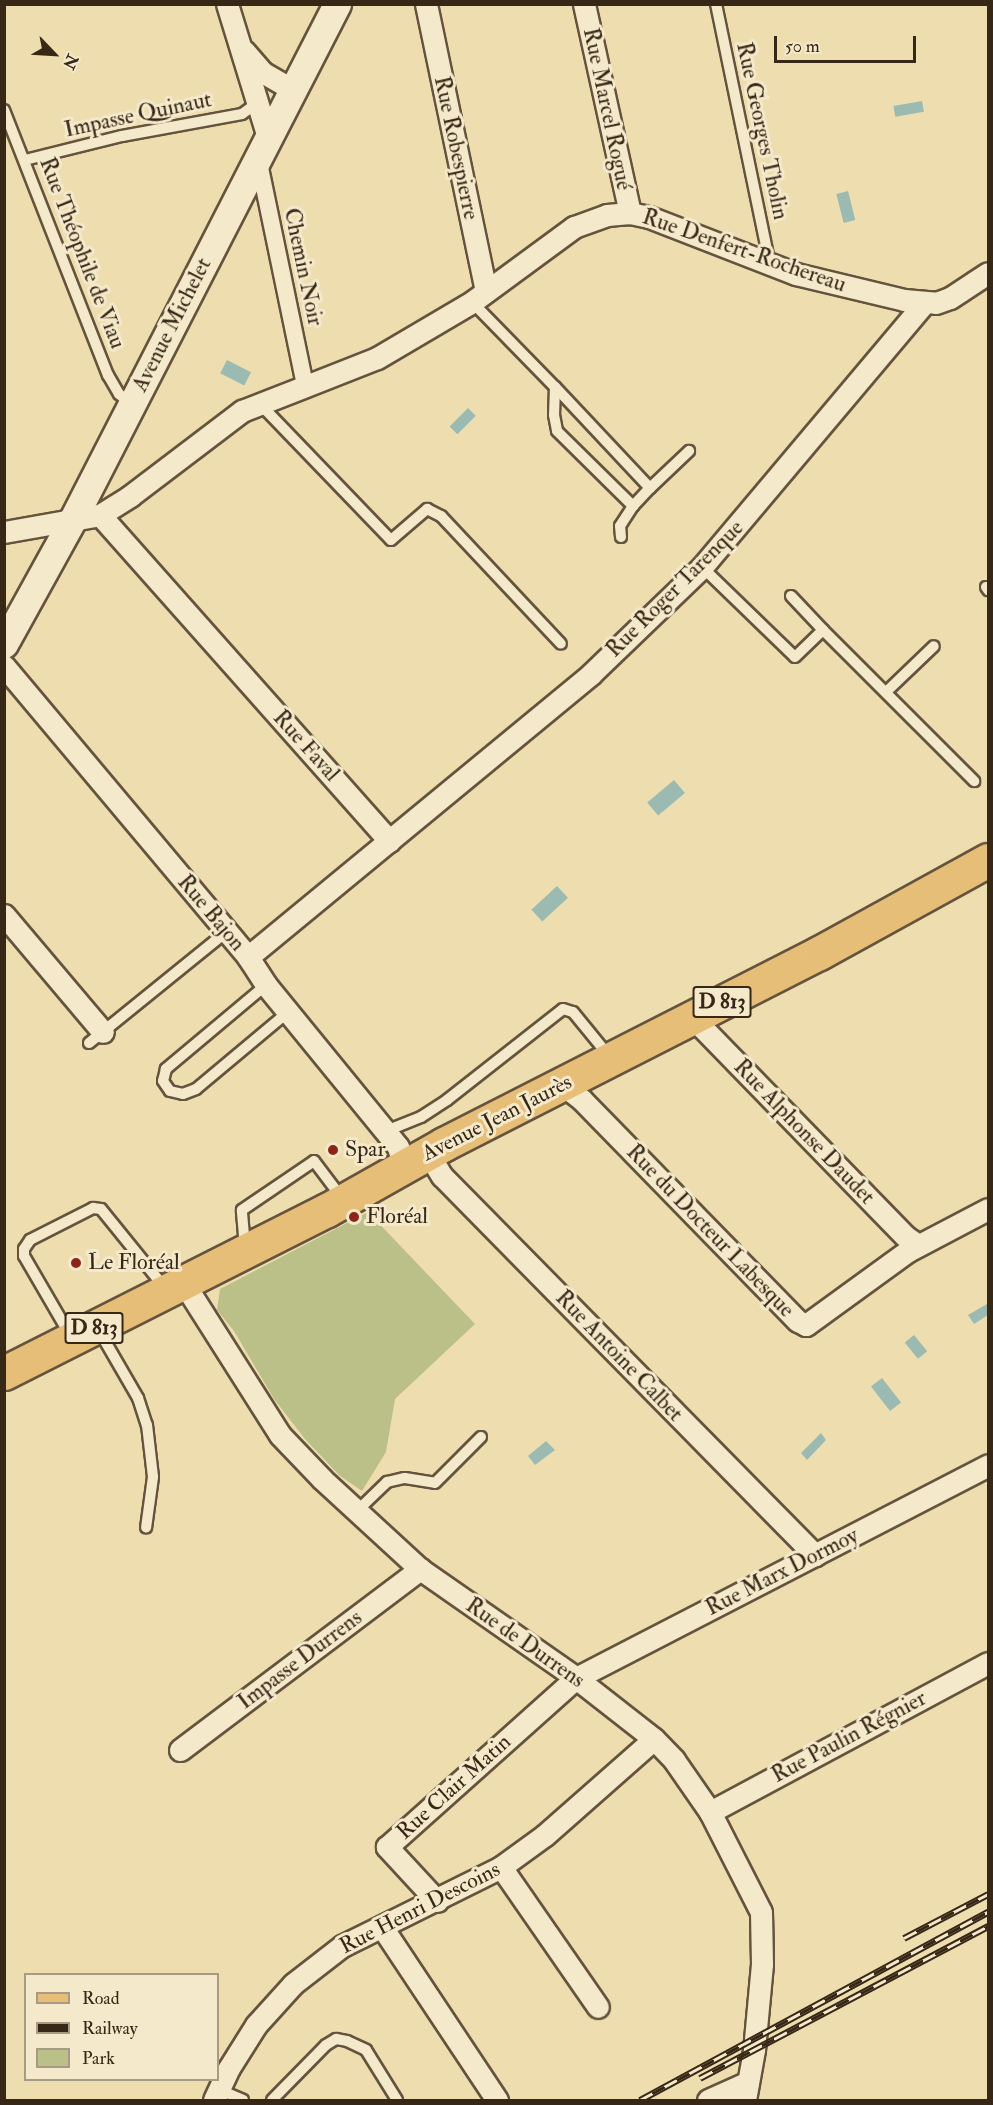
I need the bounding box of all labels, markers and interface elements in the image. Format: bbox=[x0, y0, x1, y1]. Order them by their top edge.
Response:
north arrow bbox=[24, 24, 84, 84]
scale bar bbox=[777, 24, 920, 62]
street label: Rue Marcel Rogué bbox=[577, 26, 637, 192]
text: 50 m bbox=[785, 35, 820, 58]
street label: Rue Georges Tholin bbox=[730, 40, 794, 222]
text: N bbox=[58, 51, 82, 72]
street label: Rue Robespierre bbox=[428, 74, 484, 222]
street label: Impasse Quinaut bbox=[62, 87, 214, 143]
street label: Rue Théophile de Viau bbox=[33, 154, 131, 352]
street label: Rue Denfert-Rochereau bbox=[639, 204, 849, 298]
street label: Chemin Noir bbox=[278, 206, 328, 328]
street label: Avenue Michelet bbox=[127, 254, 217, 396]
street label: Rue Roger Tarenque bbox=[601, 515, 749, 663]
street label: Rue Faval bbox=[267, 705, 345, 787]
street label: Rue Bajon bbox=[172, 870, 250, 956]
road number: D 813 bbox=[692, 984, 752, 1020]
street label: Rue Alphonse Daudet bbox=[728, 1054, 880, 1210]
street label: Avenue Jean Jaurès bbox=[418, 1069, 576, 1167]
place label: Spar bbox=[345, 1137, 386, 1163]
street label: Rue du Docteur Labesque bbox=[621, 1139, 799, 1323]
marker: Spar bbox=[326, 1143, 340, 1157]
place label: Floréal bbox=[366, 1204, 428, 1230]
marker: Floréal bbox=[347, 1210, 361, 1224]
place label: Le Floréal bbox=[88, 1250, 180, 1276]
marker: Le Floréal bbox=[69, 1256, 83, 1270]
street label: Rue Antoine Calbet bbox=[550, 1285, 688, 1427]
road number: D 813 bbox=[64, 1310, 124, 1346]
street label: Rue Marx Dormoy bbox=[701, 1522, 863, 1622]
street label: Rue de Durrens bbox=[460, 1592, 590, 1694]
street label: Impasse Durrens bbox=[233, 1605, 367, 1715]
street label: Rue Paulin Régnier bbox=[767, 1685, 931, 1789]
street label: Rue Clair Matin bbox=[391, 1729, 517, 1845]
street label: Rue Henri Descoins bbox=[335, 1856, 505, 1960]
legend bbox=[24, 1973, 219, 2081]
text: Road bbox=[82, 1987, 120, 2010]
text: Railway bbox=[82, 2017, 138, 2040]
text: Park bbox=[82, 2047, 115, 2070]

